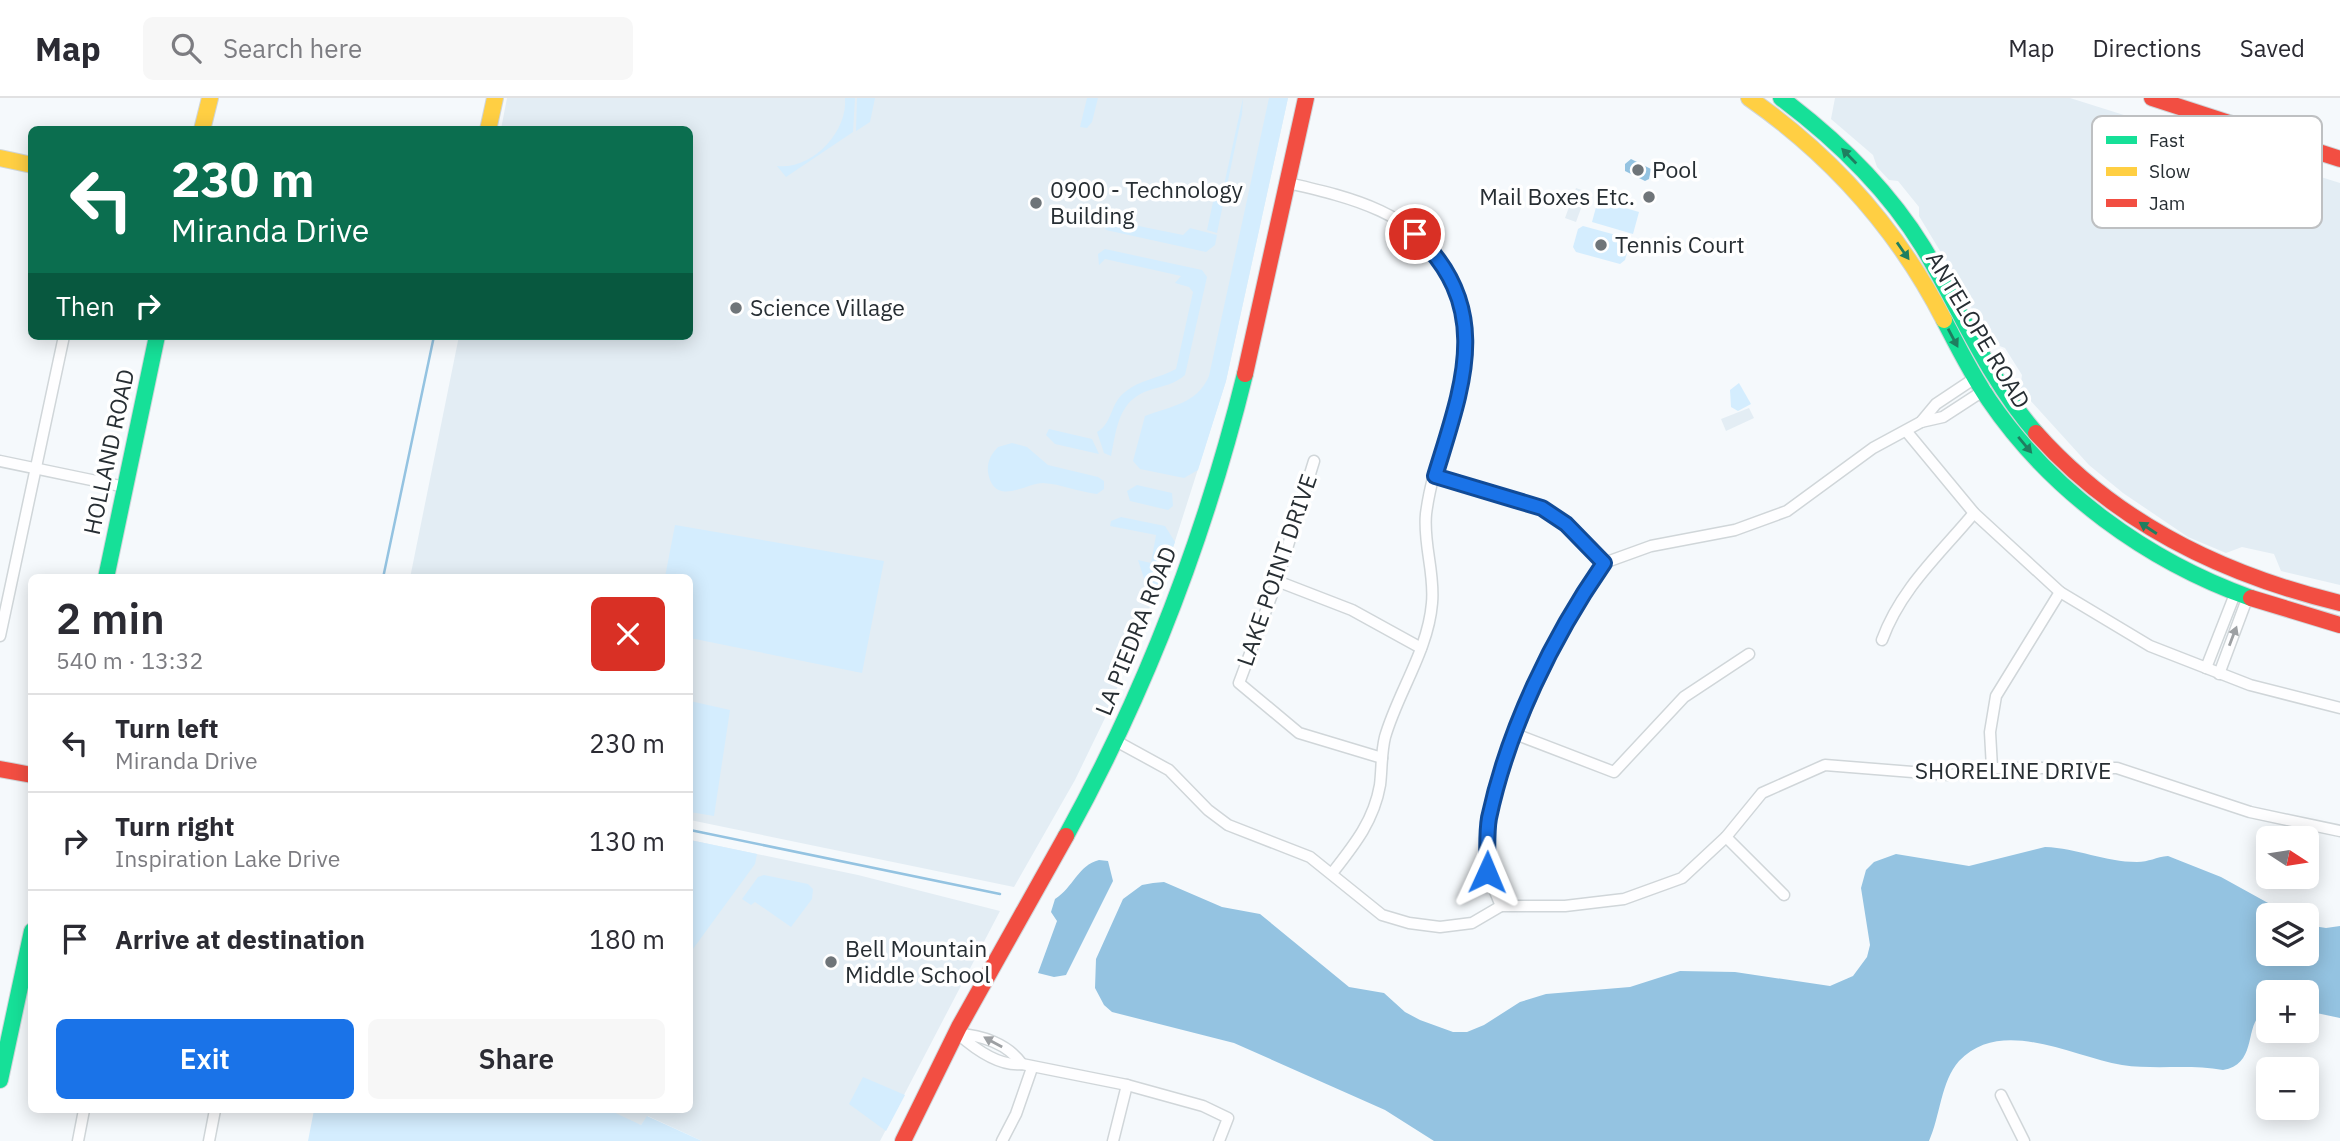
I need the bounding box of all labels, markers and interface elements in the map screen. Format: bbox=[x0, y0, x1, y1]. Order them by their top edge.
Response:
search box bbox=[143, 17, 633, 80]
text: Map bbox=[35, 27, 101, 70]
icon: search bbox=[167, 29, 205, 67]
text: Search here bbox=[223, 31, 362, 65]
text: Map bbox=[2008, 32, 2054, 64]
text: Directions bbox=[2092, 32, 2202, 64]
text: Saved bbox=[2240, 32, 2305, 64]
legend bbox=[2092, 116, 2322, 228]
text: Fast bbox=[2149, 128, 2185, 152]
text: 230 m bbox=[171, 147, 315, 210]
one-way arrow bbox=[1841, 147, 1858, 164]
icon: left bbox=[56, 154, 147, 245]
place label: Pool bbox=[1652, 154, 1698, 184]
text: Slow bbox=[2149, 159, 2190, 183]
marker: Pool bbox=[1630, 162, 1646, 178]
place label: 0900 - Technology Building bbox=[1050, 174, 1243, 230]
place label: Mail Boxes Etc. bbox=[1479, 181, 1635, 211]
marker: Mail Boxes Etc. bbox=[1641, 189, 1657, 205]
text: Jam bbox=[2149, 191, 2185, 215]
marker: 0900 - Technology Building bbox=[1028, 195, 1044, 211]
pin bbox=[1385, 204, 1445, 264]
text: Miranda Drive bbox=[171, 209, 369, 251]
icon: arrive bbox=[1396, 215, 1434, 253]
place label: Tennis Court bbox=[1615, 229, 1745, 259]
marker: Tennis Court bbox=[1593, 237, 1609, 253]
one-way arrow bbox=[1896, 242, 1910, 260]
street label: ANTELOPE ROAD bbox=[1920, 245, 2038, 414]
icon: right bbox=[129, 287, 167, 325]
text: Then bbox=[56, 289, 115, 323]
place label: Science Village bbox=[750, 292, 905, 322]
marker: Science Village bbox=[728, 300, 744, 316]
one-way arrow bbox=[1947, 328, 1958, 348]
street label: HOLLAND ROAD bbox=[76, 366, 140, 537]
one-way arrow bbox=[2017, 435, 2032, 453]
street label: LAKE POINT DRIVE bbox=[1229, 470, 1323, 670]
one-way arrow bbox=[2139, 521, 2157, 535]
street label: LA PIEDRA ROAD bbox=[1088, 542, 1183, 720]
text: 2 min bbox=[56, 591, 165, 646]
button: close bbox=[591, 597, 665, 671]
one-way arrow bbox=[2228, 626, 2239, 647]
text: 540 m · 13:32 bbox=[56, 645, 203, 675]
text: Turn left bbox=[115, 711, 218, 745]
icon: left bbox=[56, 724, 94, 762]
text: 230 m bbox=[589, 726, 665, 760]
text: Miranda Drive bbox=[115, 745, 258, 775]
street label: SHORELINE DRIVE bbox=[1915, 755, 2111, 785]
text: Turn right bbox=[115, 809, 234, 843]
icon: right bbox=[56, 822, 94, 860]
text: 130 m bbox=[589, 824, 665, 858]
north arrow bbox=[2256, 826, 2319, 889]
map controls bbox=[2256, 826, 2319, 1120]
position arrow bbox=[1450, 835, 1524, 909]
text: Inspiration Lake Drive bbox=[115, 843, 340, 873]
button: layers bbox=[2256, 903, 2319, 966]
icon: arrive bbox=[56, 920, 94, 958]
text: Arrive at destination bbox=[115, 922, 365, 956]
text: 180 m bbox=[589, 922, 665, 956]
place label: Bell Mountain Middle School bbox=[845, 933, 990, 989]
marker: Bell Mountain Middle School bbox=[823, 954, 839, 970]
button: + bbox=[2256, 980, 2319, 1043]
button: Exit bbox=[56, 1019, 354, 1099]
button: Share bbox=[368, 1019, 665, 1099]
one-way arrow bbox=[983, 1037, 1003, 1048]
button: − bbox=[2256, 1057, 2319, 1120]

